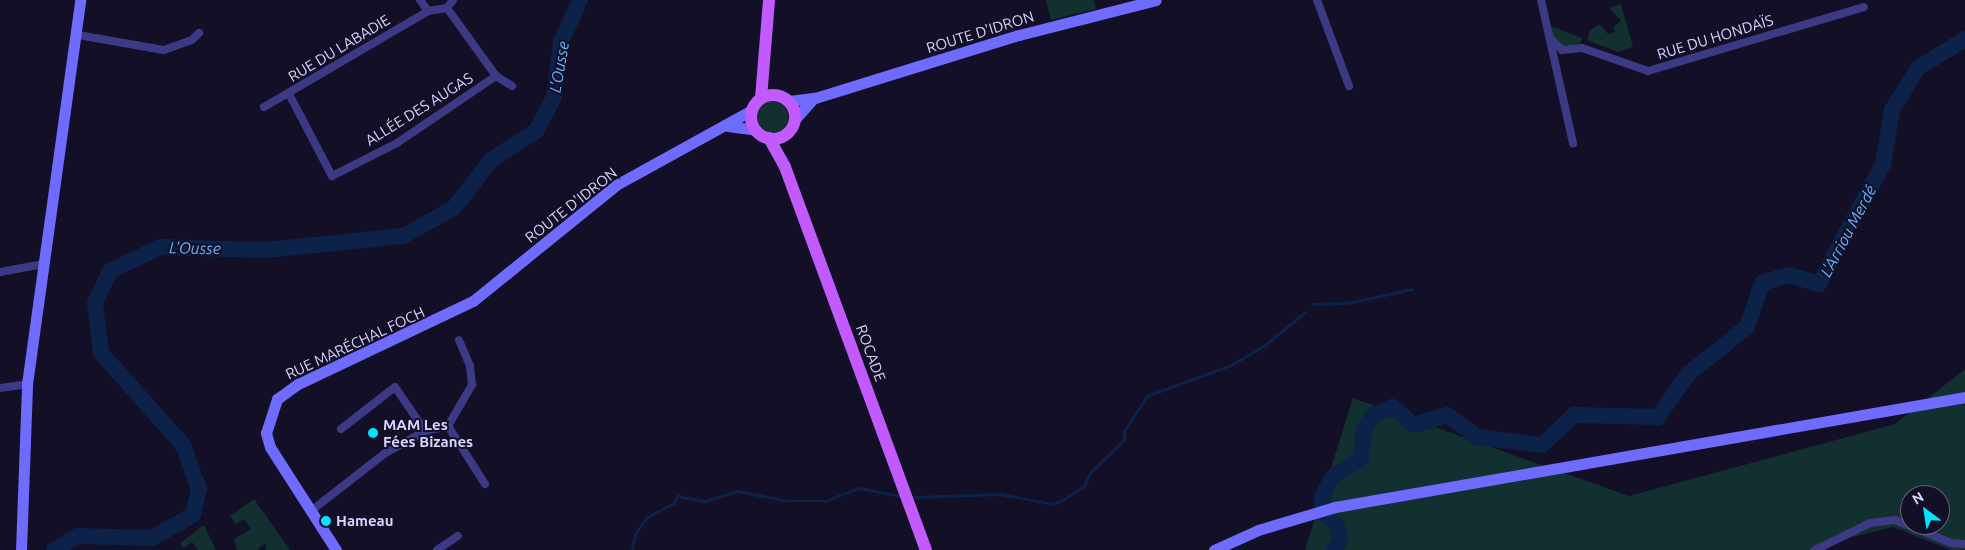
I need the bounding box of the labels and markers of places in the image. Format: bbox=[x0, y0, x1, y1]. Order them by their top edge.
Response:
place label: MAM Les Fées Bizanes bbox=[383, 415, 473, 450]
marker: MAM Les Fées Bizanes bbox=[367, 427, 379, 439]
place label: Hameau bbox=[336, 512, 394, 530]
marker: Hameau bbox=[320, 515, 332, 527]

